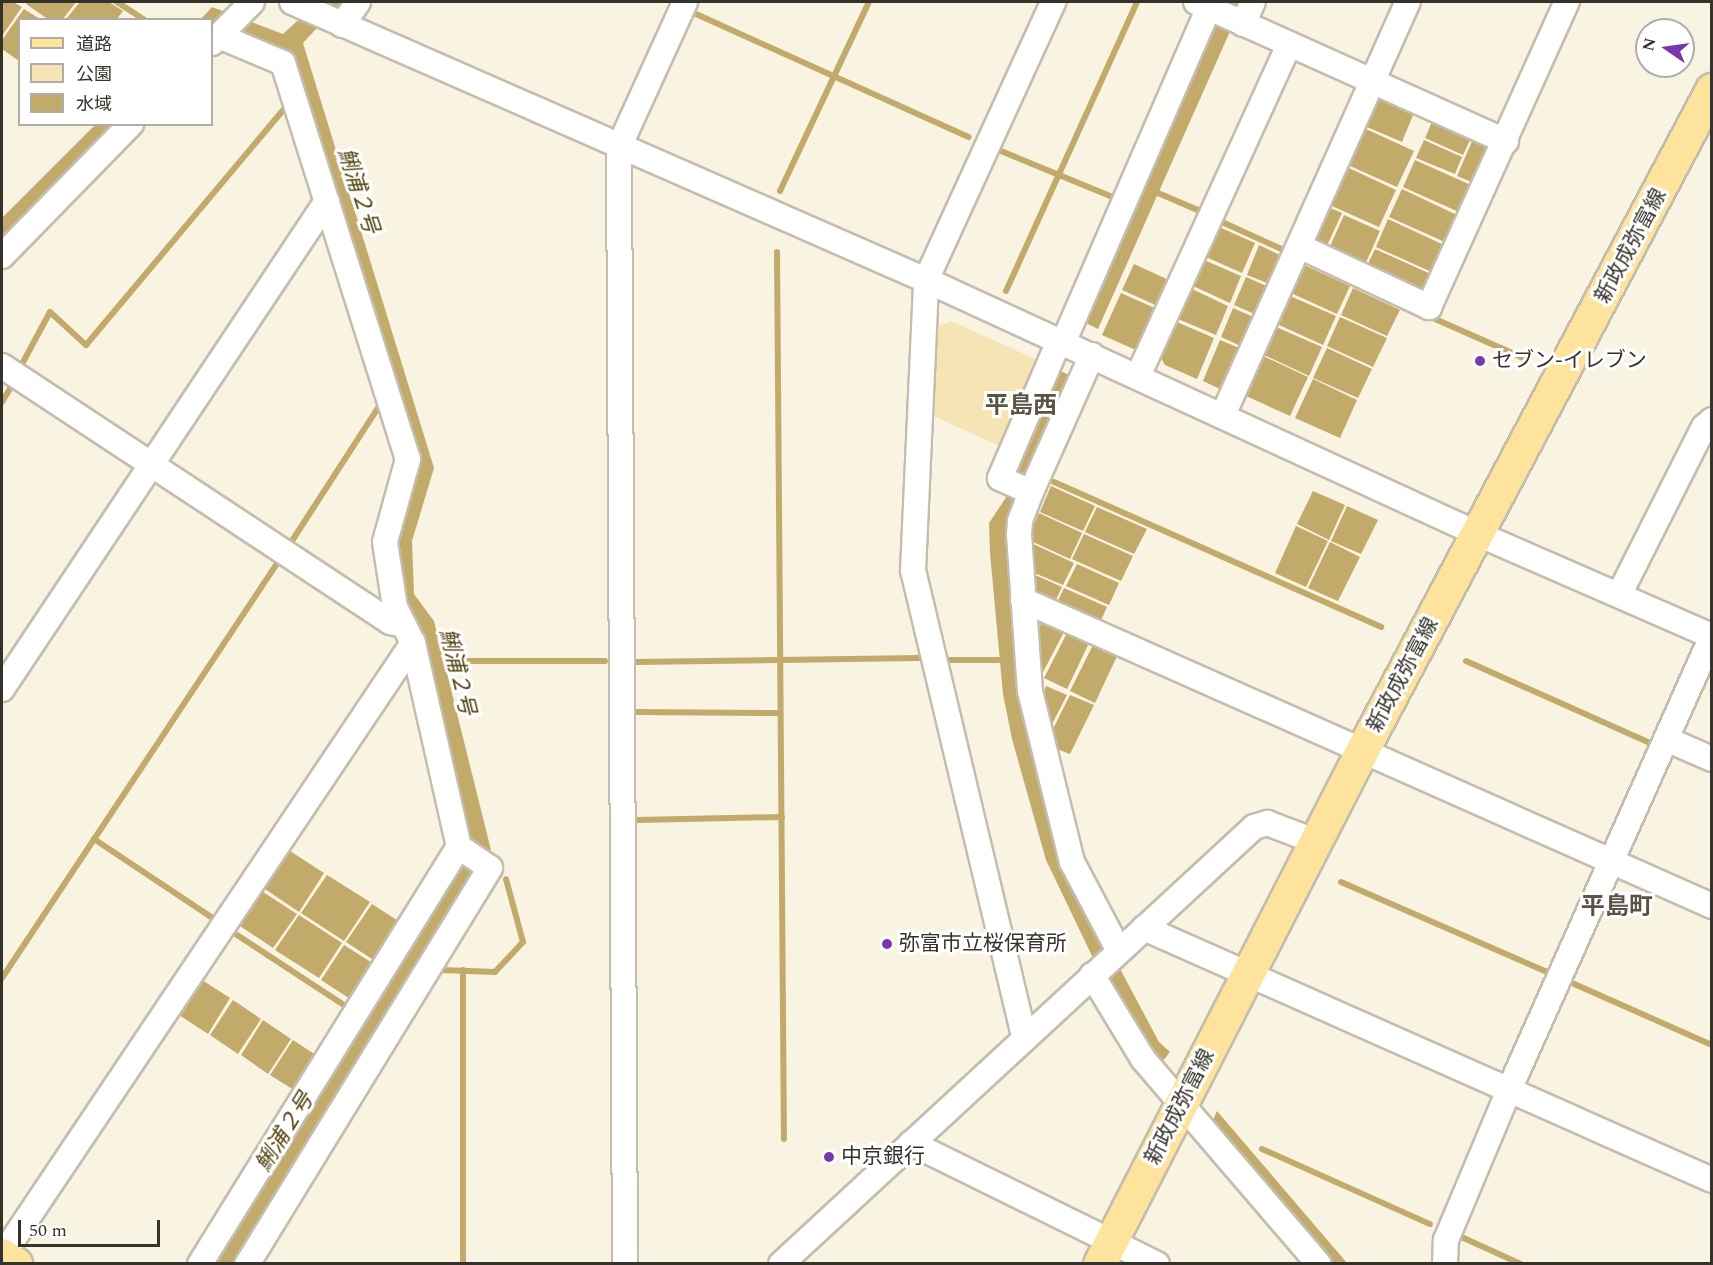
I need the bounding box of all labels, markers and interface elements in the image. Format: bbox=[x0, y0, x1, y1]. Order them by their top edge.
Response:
legend bbox=[18, 18, 213, 126]
north arrow bbox=[1635, 18, 1695, 78]
text: 道路 bbox=[76, 31, 112, 58]
text: N bbox=[1636, 35, 1663, 53]
text: 公園 bbox=[76, 61, 112, 88]
text: 水域 bbox=[76, 91, 112, 118]
water label: 鯏浦２号 bbox=[332, 145, 384, 237]
street label: 新政成弥富線 bbox=[1590, 184, 1672, 308]
place label: セブン-イレブン bbox=[1492, 348, 1647, 374]
marker: セブン-イレブン bbox=[1473, 354, 1487, 368]
district label: 平島西 bbox=[985, 393, 1057, 421]
street label: 新政成弥富線 bbox=[1362, 613, 1444, 737]
water label: 鯏浦２号 bbox=[434, 626, 480, 718]
district label: 平島町 bbox=[1581, 894, 1653, 922]
place label: 弥富市立桜保育所 bbox=[899, 931, 1067, 957]
marker: 弥富市立桜保育所 bbox=[880, 937, 894, 951]
street label: 新政成弥富線 bbox=[1140, 1045, 1220, 1169]
water label: 鯏浦２号 bbox=[250, 1088, 320, 1176]
place label: 中京銀行 bbox=[841, 1144, 925, 1170]
marker: 中京銀行 bbox=[822, 1150, 836, 1164]
scale bar bbox=[21, 1208, 164, 1246]
text: 50 m bbox=[29, 1217, 67, 1244]

